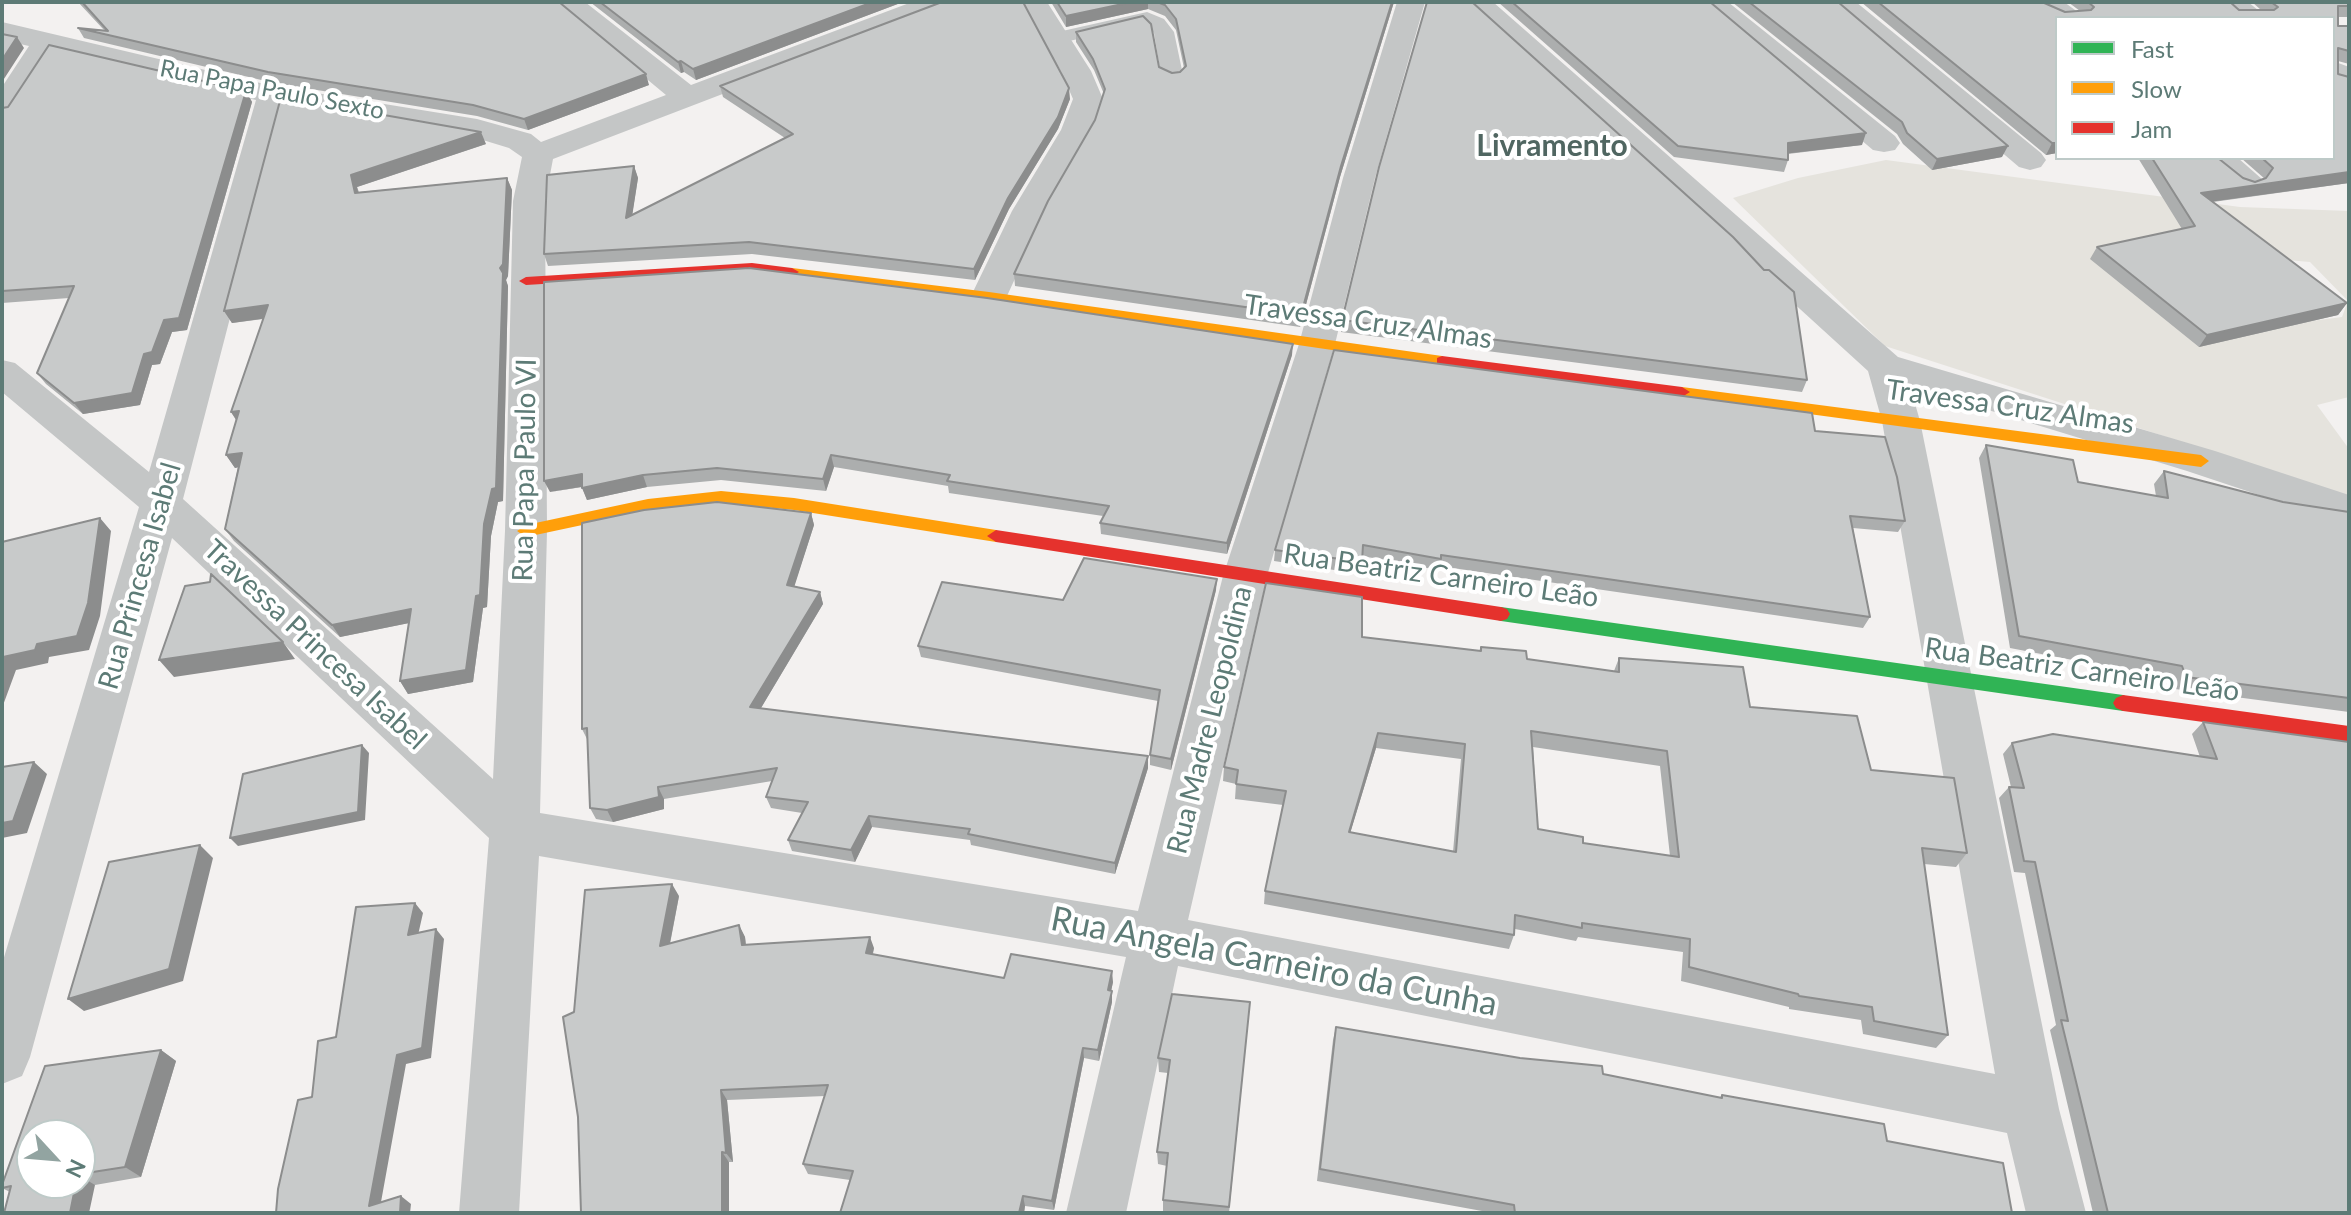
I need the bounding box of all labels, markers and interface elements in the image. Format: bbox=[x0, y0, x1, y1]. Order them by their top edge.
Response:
legend bbox=[2055, 16, 2335, 160]
text: Fast bbox=[2131, 34, 2174, 63]
street label: Rua Papa Paulo Sexto bbox=[157, 54, 387, 126]
text: Slow bbox=[2131, 74, 2182, 103]
text: Jam bbox=[2131, 114, 2172, 143]
district label: Livramento bbox=[1476, 128, 1628, 164]
street label: Travessa Cruz Almas bbox=[1242, 288, 1494, 356]
street label: Rua Papa Paulo VI bbox=[506, 358, 544, 582]
street label: Travessa Cruz Almas bbox=[1884, 373, 2136, 441]
street label: Rua Princesa Isabel bbox=[92, 459, 188, 693]
street label: Travessa Princesa Isabel bbox=[197, 533, 433, 757]
street label: Rua Beatriz Carneiro Leão bbox=[1282, 537, 1600, 615]
street label: Rua Madre Leopoldina bbox=[1160, 583, 1260, 857]
street label: Rua Beatriz Carneiro Leão bbox=[1923, 631, 2241, 709]
street label: Rua Angela Carneiro da Cunha bbox=[1047, 899, 1501, 1025]
north arrow bbox=[16, 1119, 96, 1199]
text: N bbox=[60, 1155, 92, 1182]

